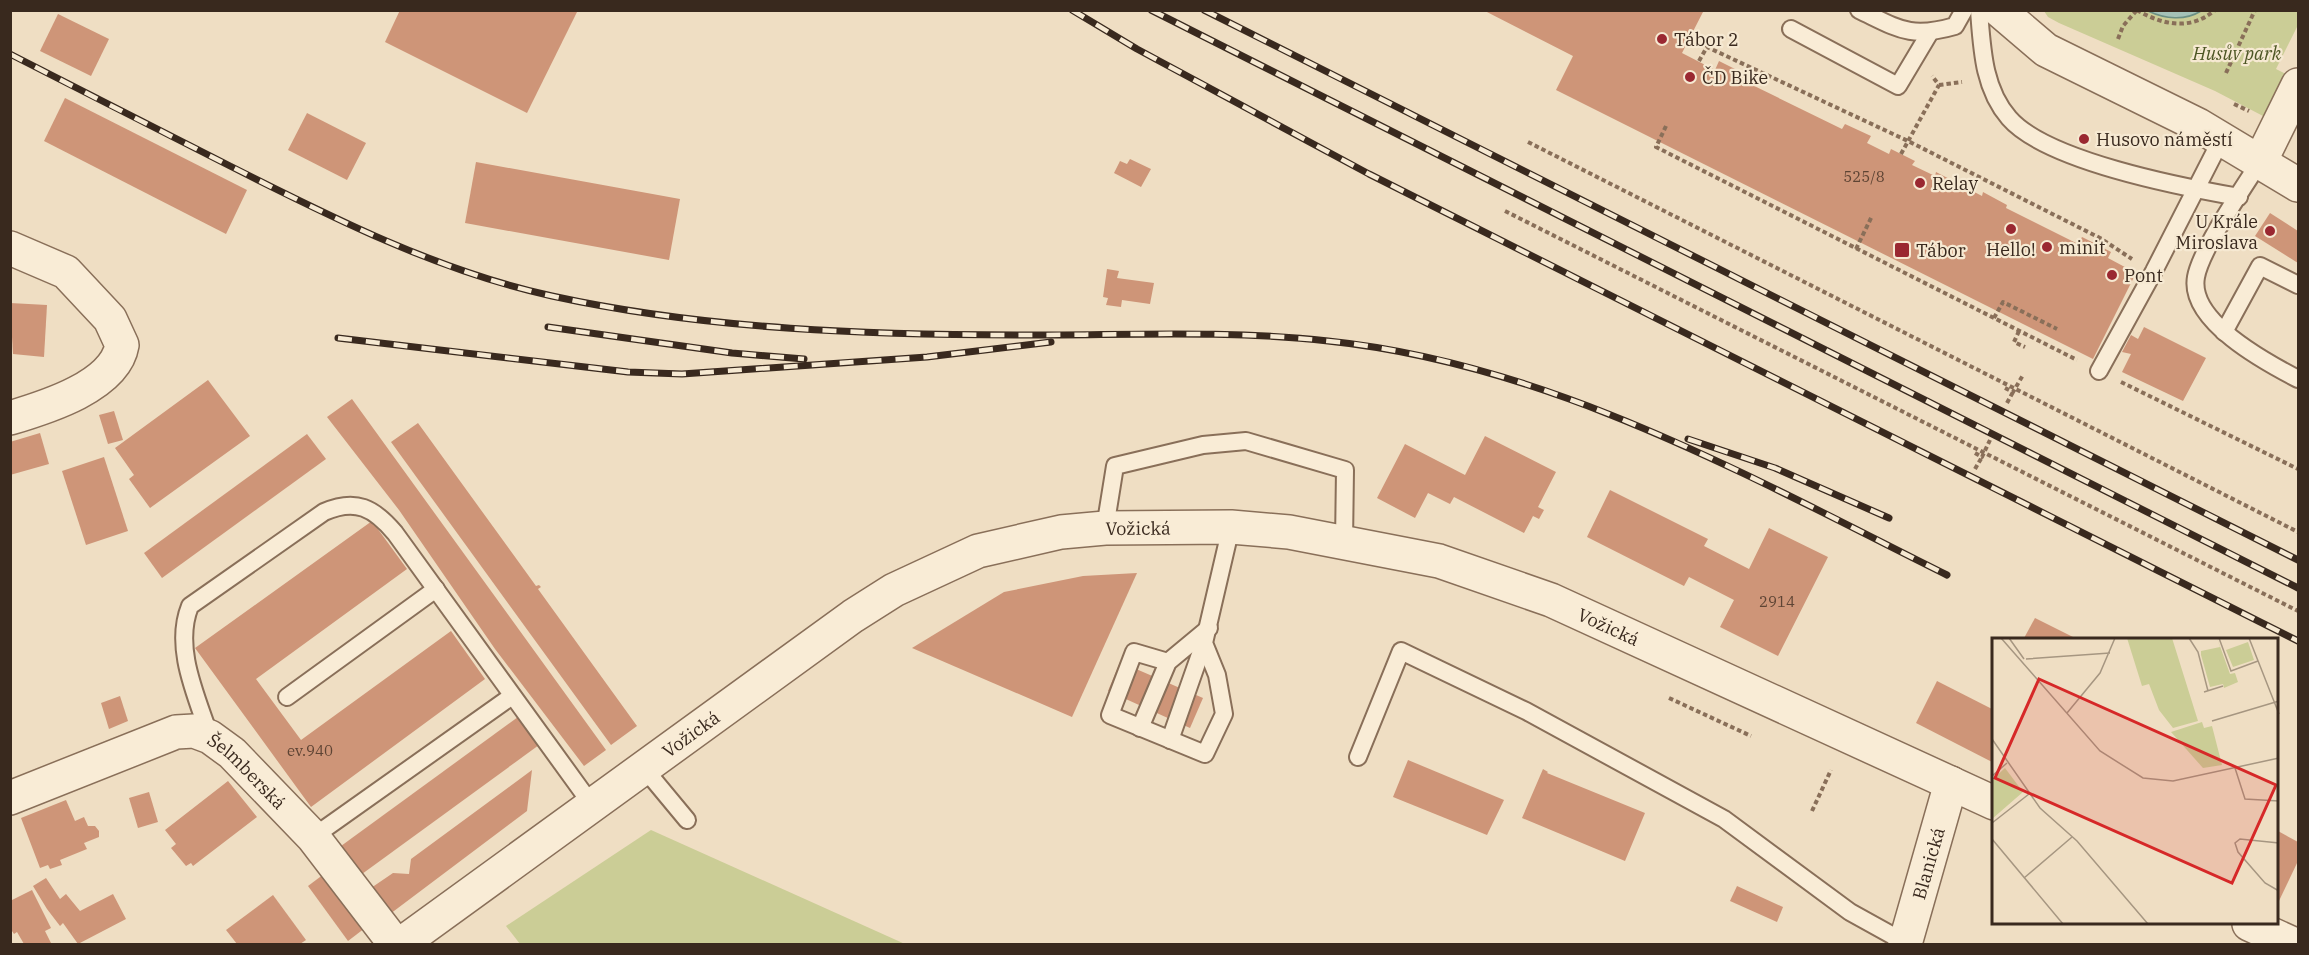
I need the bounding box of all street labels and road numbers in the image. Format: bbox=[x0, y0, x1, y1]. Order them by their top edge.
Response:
street label: Vožická bbox=[1105, 516, 1171, 539]
street label: Vožická bbox=[1574, 602, 1643, 651]
street label: Vožická bbox=[658, 705, 724, 762]
street label: Šelmberská bbox=[203, 727, 291, 814]
street label: Blanická bbox=[1907, 824, 1949, 902]

